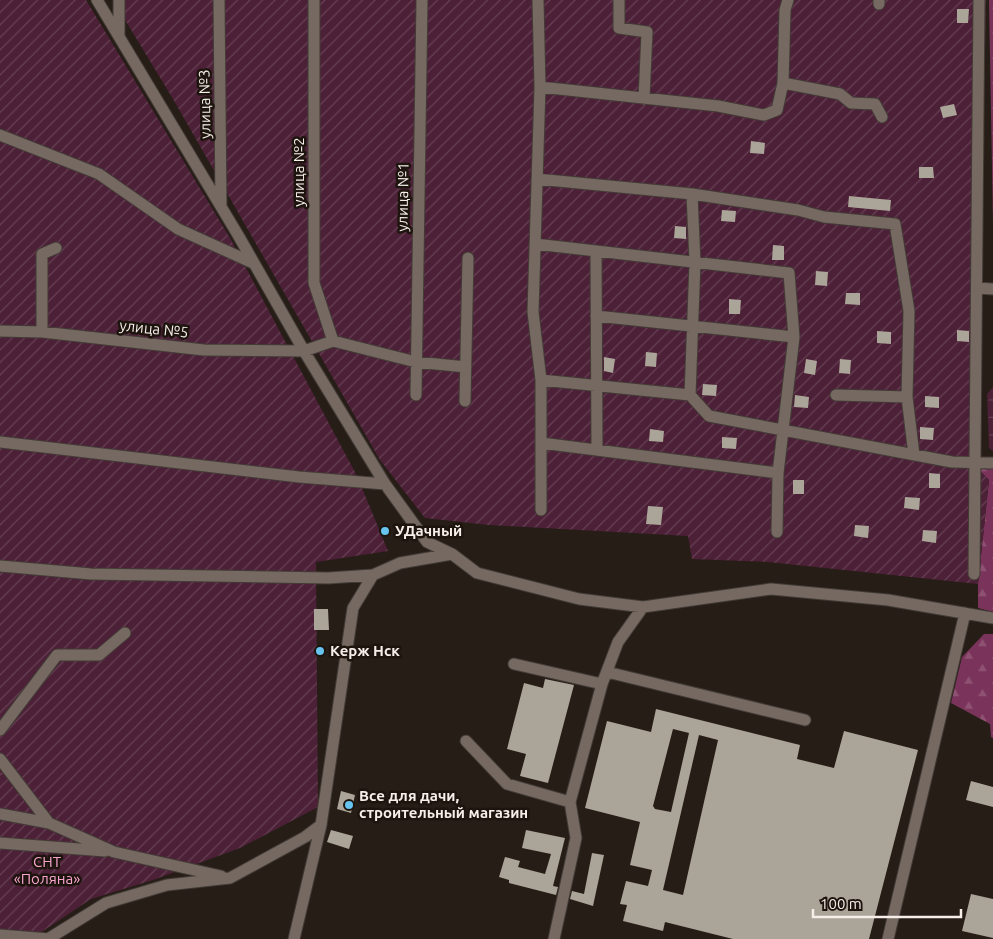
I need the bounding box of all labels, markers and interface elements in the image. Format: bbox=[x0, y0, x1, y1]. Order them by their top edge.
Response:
street label: улица №3 bbox=[195, 69, 214, 139]
street label: улица №2 bbox=[290, 137, 307, 207]
street label: улица №1 bbox=[393, 162, 412, 232]
street label: улица №5 bbox=[119, 316, 189, 341]
place label: УДачный bbox=[395, 522, 462, 539]
marker: УДачный bbox=[379, 525, 391, 537]
place label: Керж Нск bbox=[330, 642, 400, 659]
marker: Керж Нск bbox=[314, 645, 326, 657]
place label: Все для дачи, строительный магазин bbox=[359, 787, 528, 821]
marker: Все для дачи, строительный магазин bbox=[343, 799, 355, 811]
park label: СНТ «Поляна» bbox=[14, 853, 80, 887]
scale bar bbox=[813, 886, 960, 918]
text: 100 m bbox=[820, 895, 862, 912]

